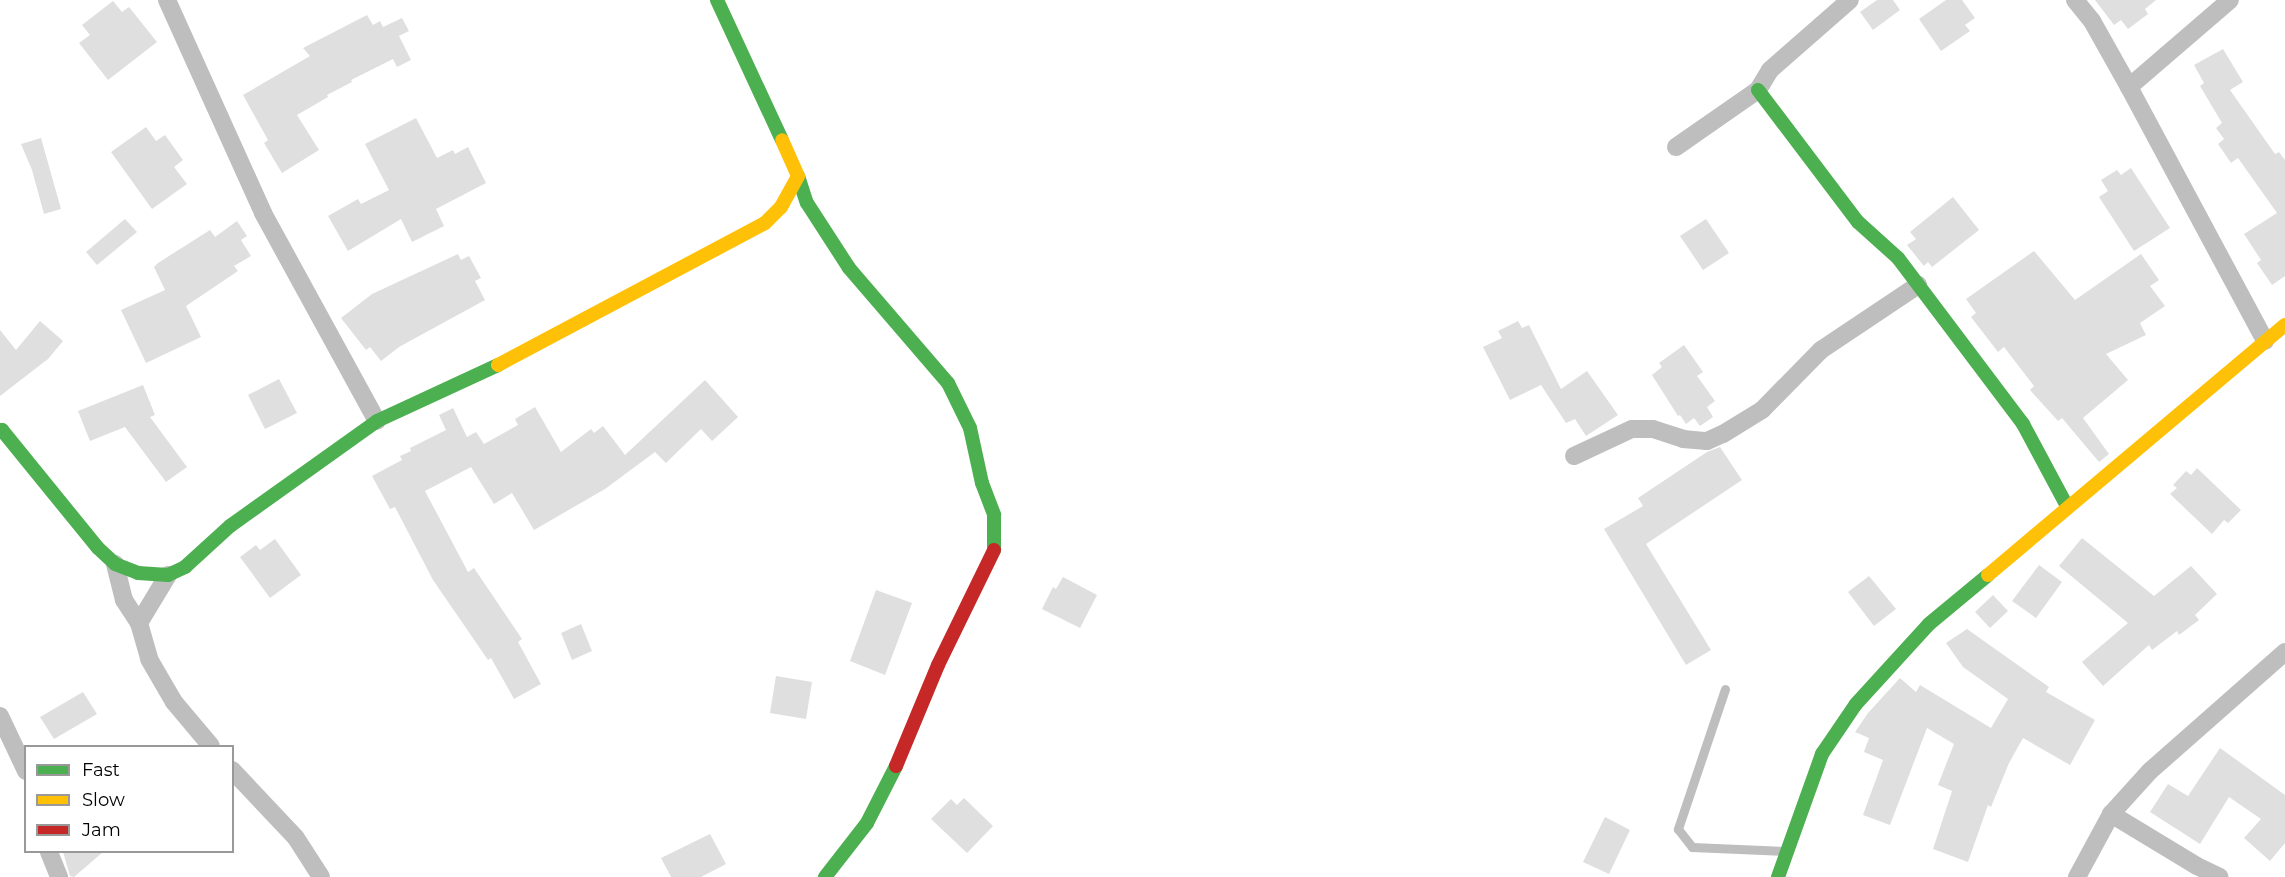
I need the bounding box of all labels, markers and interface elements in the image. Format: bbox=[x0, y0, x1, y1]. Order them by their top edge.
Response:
legend bbox=[24, 745, 234, 853]
text: Fast bbox=[82, 759, 120, 781]
text: Slow bbox=[82, 789, 125, 811]
text: Jam bbox=[82, 819, 121, 841]

